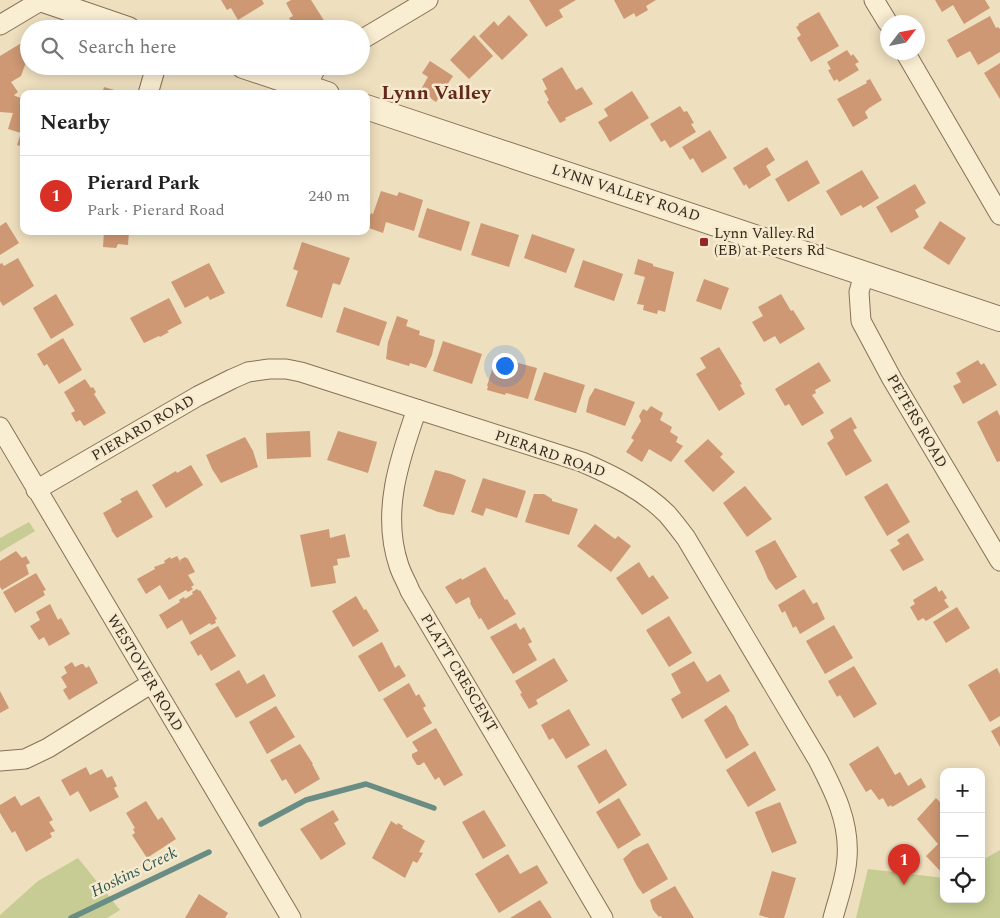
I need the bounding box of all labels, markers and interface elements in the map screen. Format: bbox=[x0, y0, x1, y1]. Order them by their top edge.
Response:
north arrow bbox=[880, 15, 925, 60]
search box bbox=[20, 20, 370, 75]
text: Search here bbox=[78, 33, 177, 62]
icon: search bbox=[38, 34, 66, 62]
district label: Lynn Valley bbox=[381, 78, 492, 108]
text: Nearby bbox=[40, 107, 110, 139]
street label: LYNN VALLEY ROAD bbox=[549, 158, 703, 228]
text: Pierard Park bbox=[87, 169, 200, 198]
text: 1 bbox=[52, 184, 60, 208]
text: 240 m bbox=[308, 184, 350, 208]
text: Park · Pierard Road bbox=[87, 198, 225, 222]
place label: Lynn Valley Rd (EB) at Peters Rd bbox=[714, 222, 825, 262]
marker: Lynn Valley Rd (EB) at Peters Rd bbox=[698, 236, 710, 248]
your location bbox=[492, 353, 518, 379]
street label: PETERS ROAD bbox=[881, 370, 953, 472]
street label: PIERARD ROAD bbox=[87, 389, 199, 467]
street label: PIERARD ROAD bbox=[491, 424, 609, 484]
street label: PLATT CRESCENT bbox=[414, 609, 504, 737]
street label: WESTOVER ROAD bbox=[101, 610, 189, 736]
map controls bbox=[940, 768, 985, 903]
button: + bbox=[940, 768, 985, 813]
button: − bbox=[940, 813, 985, 858]
water label: Hoskins Creek bbox=[87, 841, 182, 903]
pin: 1 bbox=[888, 844, 920, 885]
button: locate bbox=[940, 858, 985, 903]

